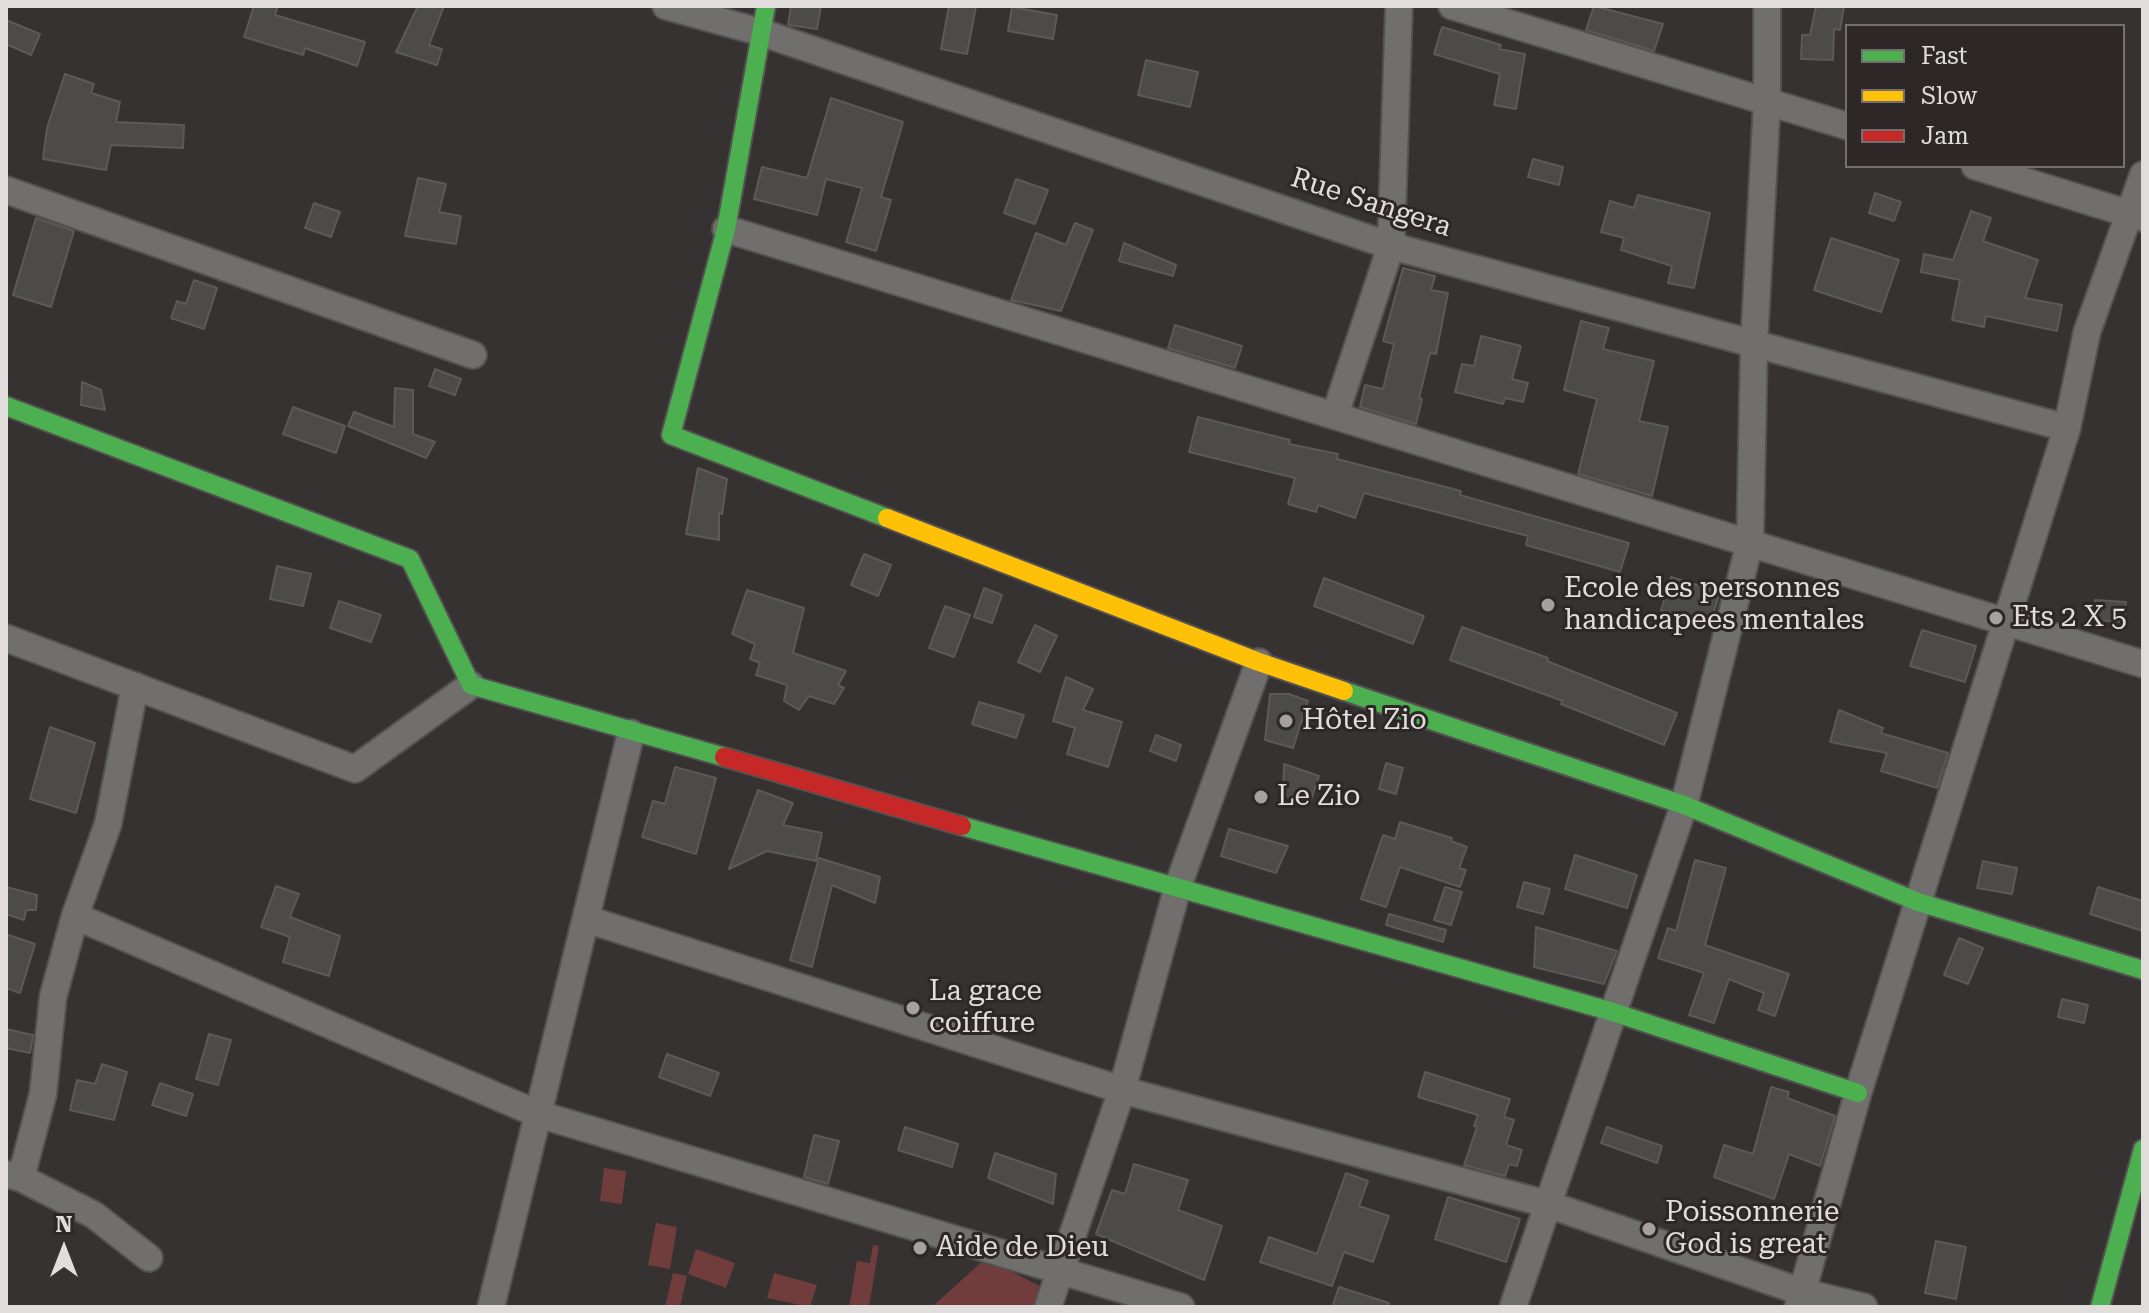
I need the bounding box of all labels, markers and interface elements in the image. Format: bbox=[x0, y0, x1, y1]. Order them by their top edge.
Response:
legend bbox=[1845, 24, 2125, 168]
text: Fast bbox=[1921, 42, 1968, 70]
text: Slow bbox=[1921, 82, 1977, 110]
text: Jam bbox=[1921, 122, 1969, 150]
street label: Rue Sangera bbox=[1287, 161, 1455, 245]
place label: Ecole des personnes handicapees mentales bbox=[1564, 572, 1864, 638]
marker: Ecole des personnes handicapees mentales bbox=[1539, 596, 1557, 614]
place label: Ets 2 X 5 bbox=[2012, 601, 2127, 635]
marker: Ets 2 X 5 bbox=[1987, 609, 2005, 627]
place label: Hôtel Zio bbox=[1302, 704, 1427, 738]
marker: Hôtel Zio bbox=[1277, 712, 1295, 730]
place label: Le Zio bbox=[1277, 780, 1360, 814]
marker: Le Zio bbox=[1252, 788, 1270, 806]
place label: La grace coiffure bbox=[929, 975, 1042, 1041]
marker: La grace coiffure bbox=[904, 999, 922, 1017]
place label: Poissonnerie God is great bbox=[1665, 1196, 1839, 1262]
north arrow bbox=[24, 1209, 104, 1289]
text: N bbox=[56, 1212, 72, 1237]
marker: Poissonnerie God is great bbox=[1640, 1220, 1658, 1238]
place label: Aide de Dieu bbox=[936, 1231, 1109, 1265]
marker: Aide de Dieu bbox=[911, 1239, 929, 1257]

